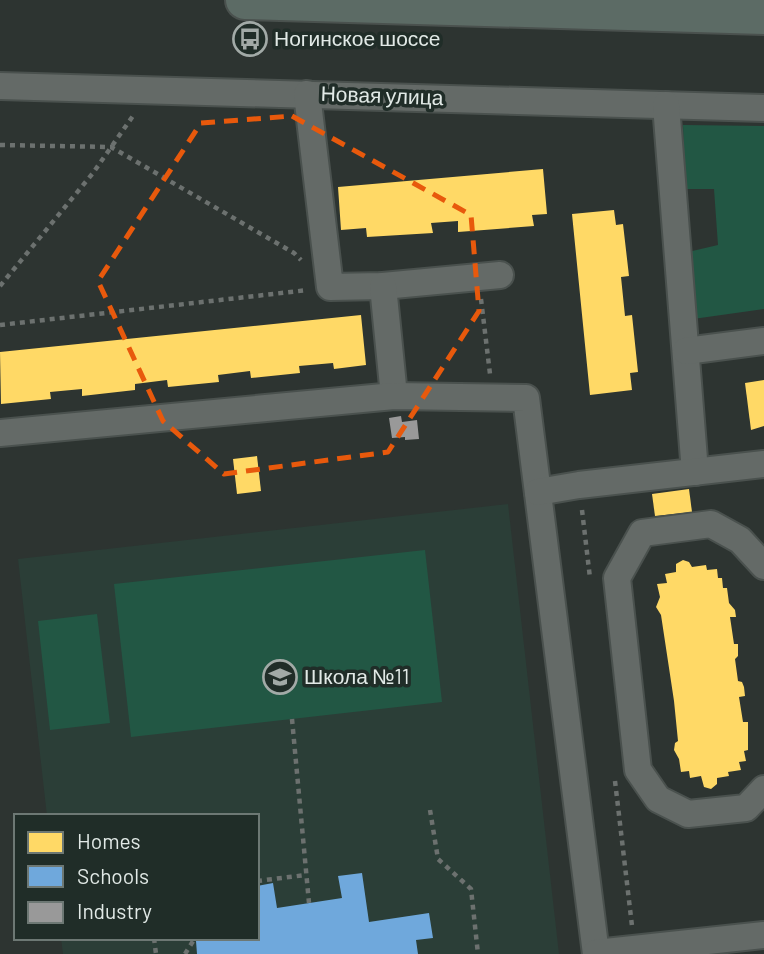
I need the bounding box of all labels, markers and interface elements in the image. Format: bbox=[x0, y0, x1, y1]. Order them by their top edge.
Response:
bus stop icon: Ногинское шоссе bbox=[231, 20, 269, 58]
place label: Ногинское шоссе bbox=[274, 25, 441, 50]
street label: Новая улица bbox=[320, 80, 444, 109]
school or university icon: Школа №11 bbox=[261, 658, 299, 696]
place label: Школа №11 bbox=[304, 663, 409, 688]
legend bbox=[14, 814, 259, 940]
text: Homes bbox=[77, 828, 141, 853]
text: Schools bbox=[77, 863, 149, 888]
text: Industry bbox=[77, 898, 152, 923]

